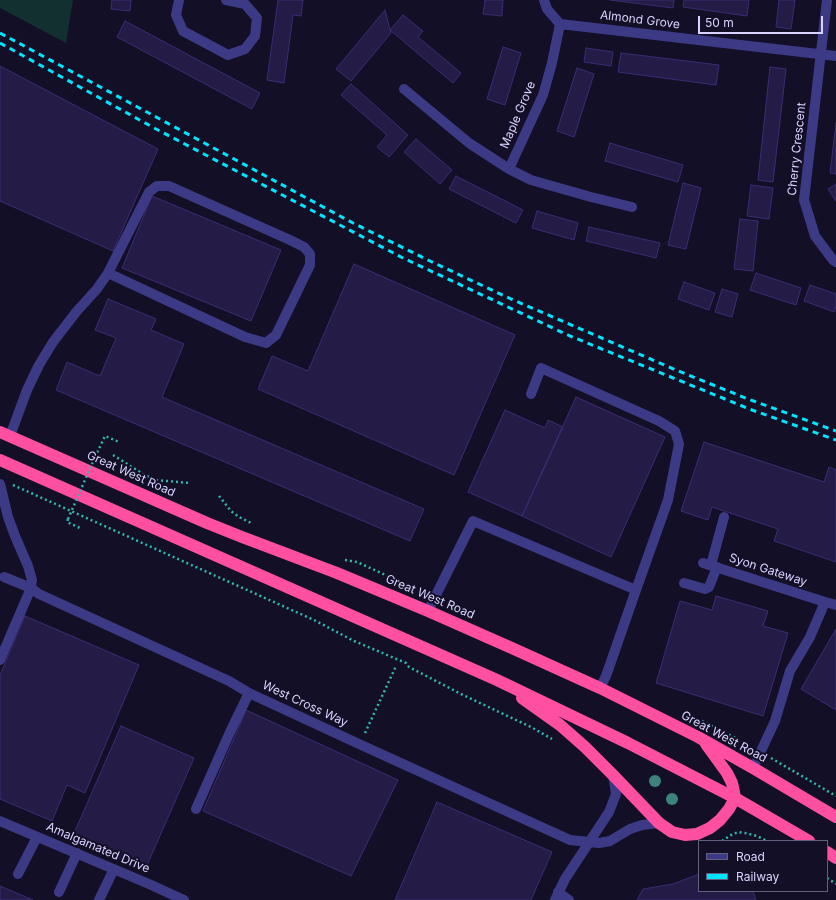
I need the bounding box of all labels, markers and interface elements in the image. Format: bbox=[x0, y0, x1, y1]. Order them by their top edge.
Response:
street label: Almond Grove bbox=[599, 8, 681, 32]
scale bar bbox=[700, 8, 825, 34]
text: 50 m bbox=[705, 15, 734, 30]
street label: Maple Grove bbox=[497, 79, 539, 151]
street label: Cherry Crescent bbox=[785, 102, 809, 196]
street label: Great West Road bbox=[85, 448, 177, 500]
street label: Syon Gateway bbox=[727, 551, 809, 589]
street label: Great West Road bbox=[383, 572, 477, 622]
street label: West Cross Way bbox=[260, 678, 350, 730]
street label: Great West Road bbox=[679, 708, 769, 766]
street label: Amalgamated Drive bbox=[44, 820, 152, 876]
legend bbox=[698, 840, 828, 892]
text: Road bbox=[736, 849, 765, 864]
text: Railway bbox=[736, 869, 779, 884]

